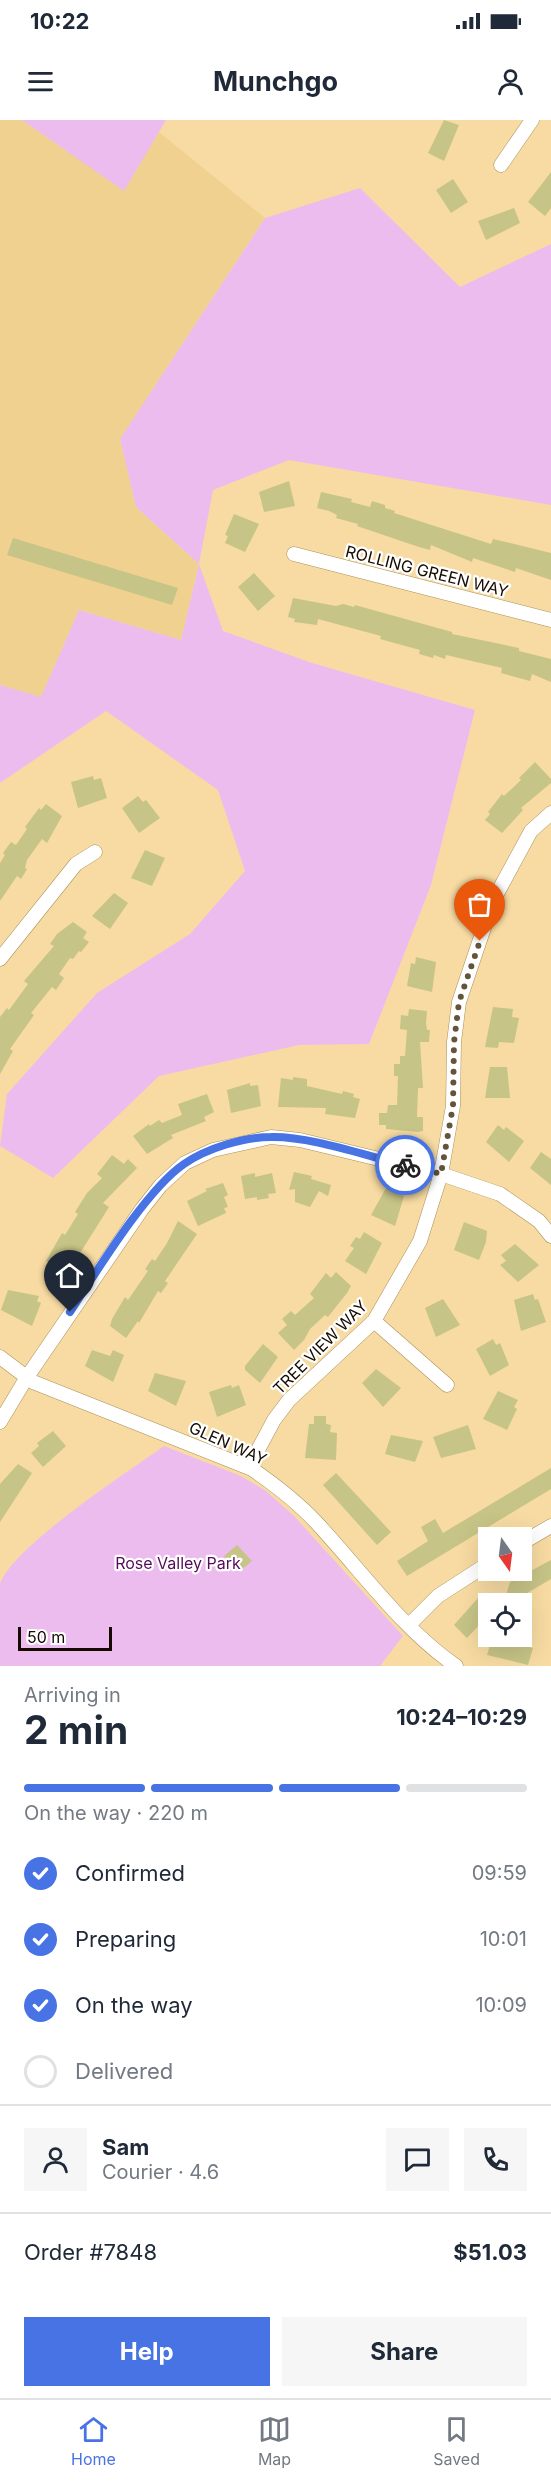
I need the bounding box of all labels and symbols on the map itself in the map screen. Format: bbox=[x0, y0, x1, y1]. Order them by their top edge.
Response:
street label: ROLLING GREEN WAY bbox=[344, 541, 511, 601]
pin bbox=[454, 879, 505, 941]
courier bbox=[375, 1135, 435, 1195]
pin bbox=[44, 1250, 95, 1312]
street label: TREE VIEW WAY bbox=[269, 1296, 371, 1398]
street label: GLEN WAY bbox=[186, 1417, 270, 1469]
north arrow bbox=[478, 1527, 532, 1581]
park label: Rose Valley Park bbox=[115, 1553, 241, 1573]
scale bar bbox=[18, 1624, 112, 1652]

